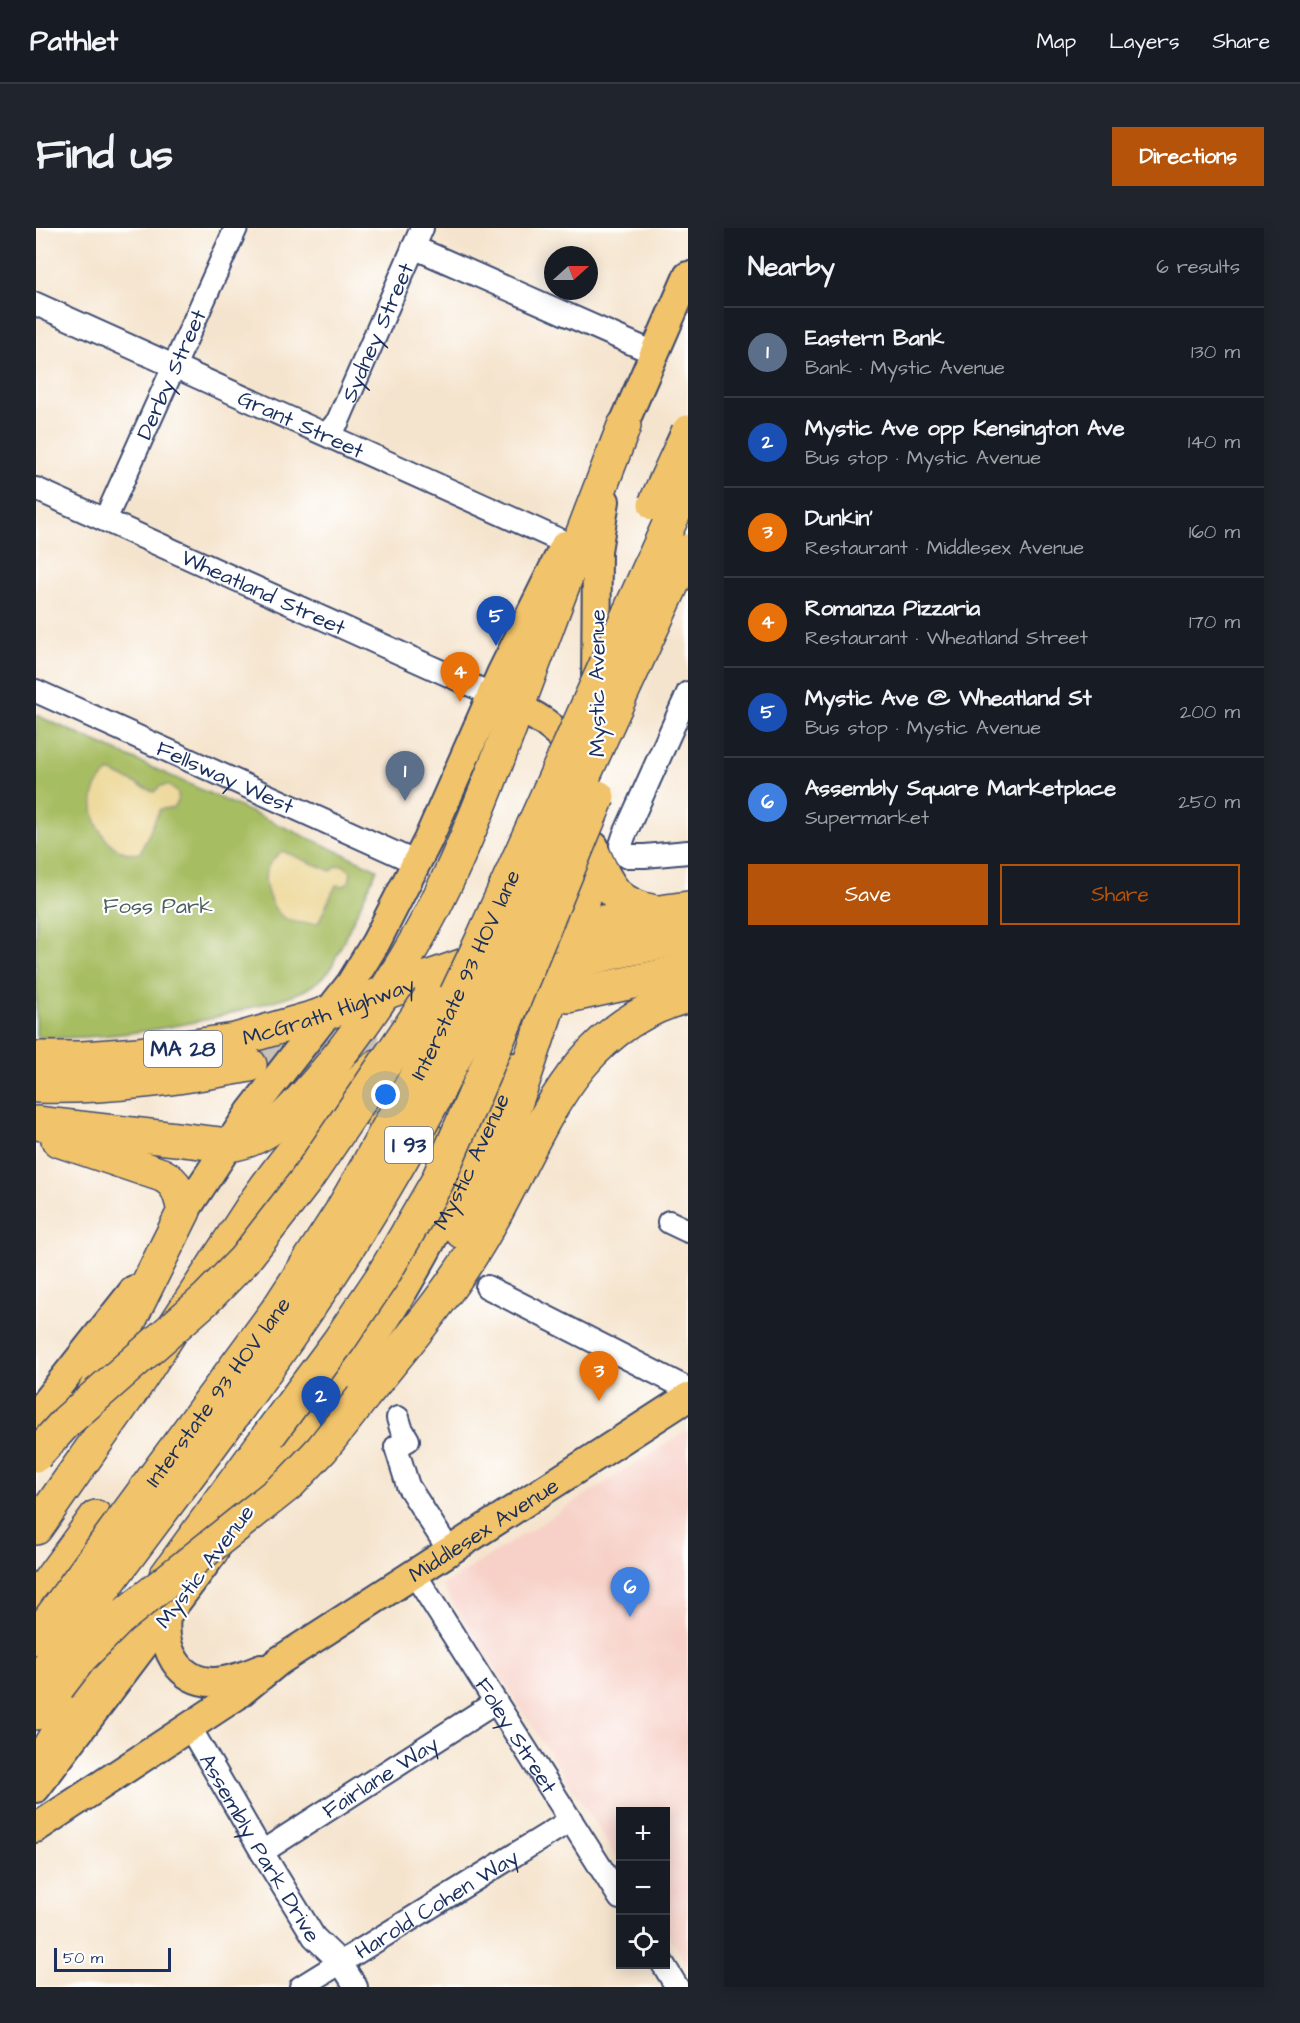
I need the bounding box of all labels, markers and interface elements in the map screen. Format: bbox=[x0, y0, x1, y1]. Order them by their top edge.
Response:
text: Pathlet bbox=[30, 22, 118, 61]
text: Map bbox=[1036, 27, 1076, 56]
text: Layers bbox=[1109, 27, 1179, 56]
text: Share bbox=[1212, 27, 1270, 56]
text: Find us bbox=[36, 127, 173, 185]
button: Directions bbox=[1112, 127, 1264, 186]
north arrow bbox=[544, 246, 598, 300]
text: Nearby bbox=[748, 249, 835, 285]
text: 6 results bbox=[1156, 253, 1240, 281]
street label: Sydney Street bbox=[334, 258, 422, 407]
street label: Derby Street bbox=[129, 305, 215, 445]
text: Eastern Bank bbox=[805, 323, 944, 354]
text: 1 bbox=[766, 338, 769, 366]
text: 130 m bbox=[1191, 338, 1240, 366]
text: Bank · Mystic Avenue bbox=[805, 354, 1005, 382]
street label: Grant Street bbox=[233, 383, 369, 467]
text: Mystic Ave opp Kensington Ave bbox=[805, 413, 1125, 444]
text: 2 bbox=[762, 428, 773, 456]
text: 140 m bbox=[1188, 428, 1240, 456]
text: Bus stop · Mystic Avenue bbox=[805, 444, 1041, 472]
text: Dunkin' bbox=[805, 503, 873, 534]
text: 3 bbox=[762, 518, 773, 546]
text: 160 m bbox=[1189, 518, 1240, 546]
text: Restaurant · Middlesex Avenue bbox=[805, 534, 1084, 562]
street label: Wheatland Street bbox=[176, 543, 351, 644]
text: Romanza Pizzaria bbox=[805, 593, 980, 624]
pin: 5 bbox=[476, 596, 516, 646]
text: 4 bbox=[761, 608, 774, 636]
text: 170 m bbox=[1189, 608, 1240, 636]
street label: Mystic Avenue bbox=[582, 609, 614, 757]
text: Restaurant · Wheatland Street bbox=[805, 624, 1088, 652]
pin: 4 bbox=[440, 652, 480, 702]
text: Mystic Ave @ Wheatland St bbox=[805, 683, 1092, 714]
text: 5 bbox=[760, 698, 775, 726]
text: 200 m bbox=[1180, 698, 1240, 726]
text: Bus stop · Mystic Avenue bbox=[805, 714, 1041, 742]
street label: Fellsway West bbox=[151, 733, 299, 822]
pin: 1 bbox=[386, 752, 424, 801]
text: Assembly Square Marketplace bbox=[805, 773, 1116, 804]
text: 6 bbox=[761, 788, 774, 816]
text: 250 m bbox=[1178, 788, 1240, 816]
text: Supermarket bbox=[805, 804, 929, 832]
button: Save bbox=[748, 864, 988, 925]
button: Share bbox=[1000, 864, 1240, 925]
street label: Interstate 93 HOV lane bbox=[403, 865, 529, 1086]
park label: Foss Park bbox=[103, 891, 213, 922]
street label: McGrath Highway bbox=[239, 969, 419, 1054]
road number: MA 28 bbox=[144, 1031, 222, 1067]
your location bbox=[371, 1080, 400, 1109]
street label: Mystic Avenue bbox=[426, 1088, 518, 1235]
road number: I 93 bbox=[385, 1127, 433, 1163]
street label: Interstate 93 HOV lane bbox=[138, 1291, 299, 1494]
pin: 3 bbox=[580, 1352, 618, 1401]
pin: 2 bbox=[302, 1376, 340, 1426]
street label: Middlesex Avenue bbox=[403, 1471, 565, 1590]
street label: Mystic Avenue bbox=[148, 1498, 263, 1636]
pin: 6 bbox=[610, 1568, 650, 1617]
street label: Foley Street bbox=[467, 1672, 564, 1800]
street label: Fairlane Way bbox=[317, 1729, 445, 1826]
street label: Assembly Park Drive bbox=[191, 1748, 328, 1949]
map controls bbox=[616, 1807, 670, 1969]
button: + bbox=[616, 1807, 670, 1861]
street label: Harold Cohen Way bbox=[349, 1842, 525, 1967]
button: − bbox=[616, 1861, 670, 1915]
button: locate bbox=[616, 1915, 670, 1969]
scale bar bbox=[54, 1945, 171, 1972]
text: 50 m bbox=[63, 1947, 103, 1969]

